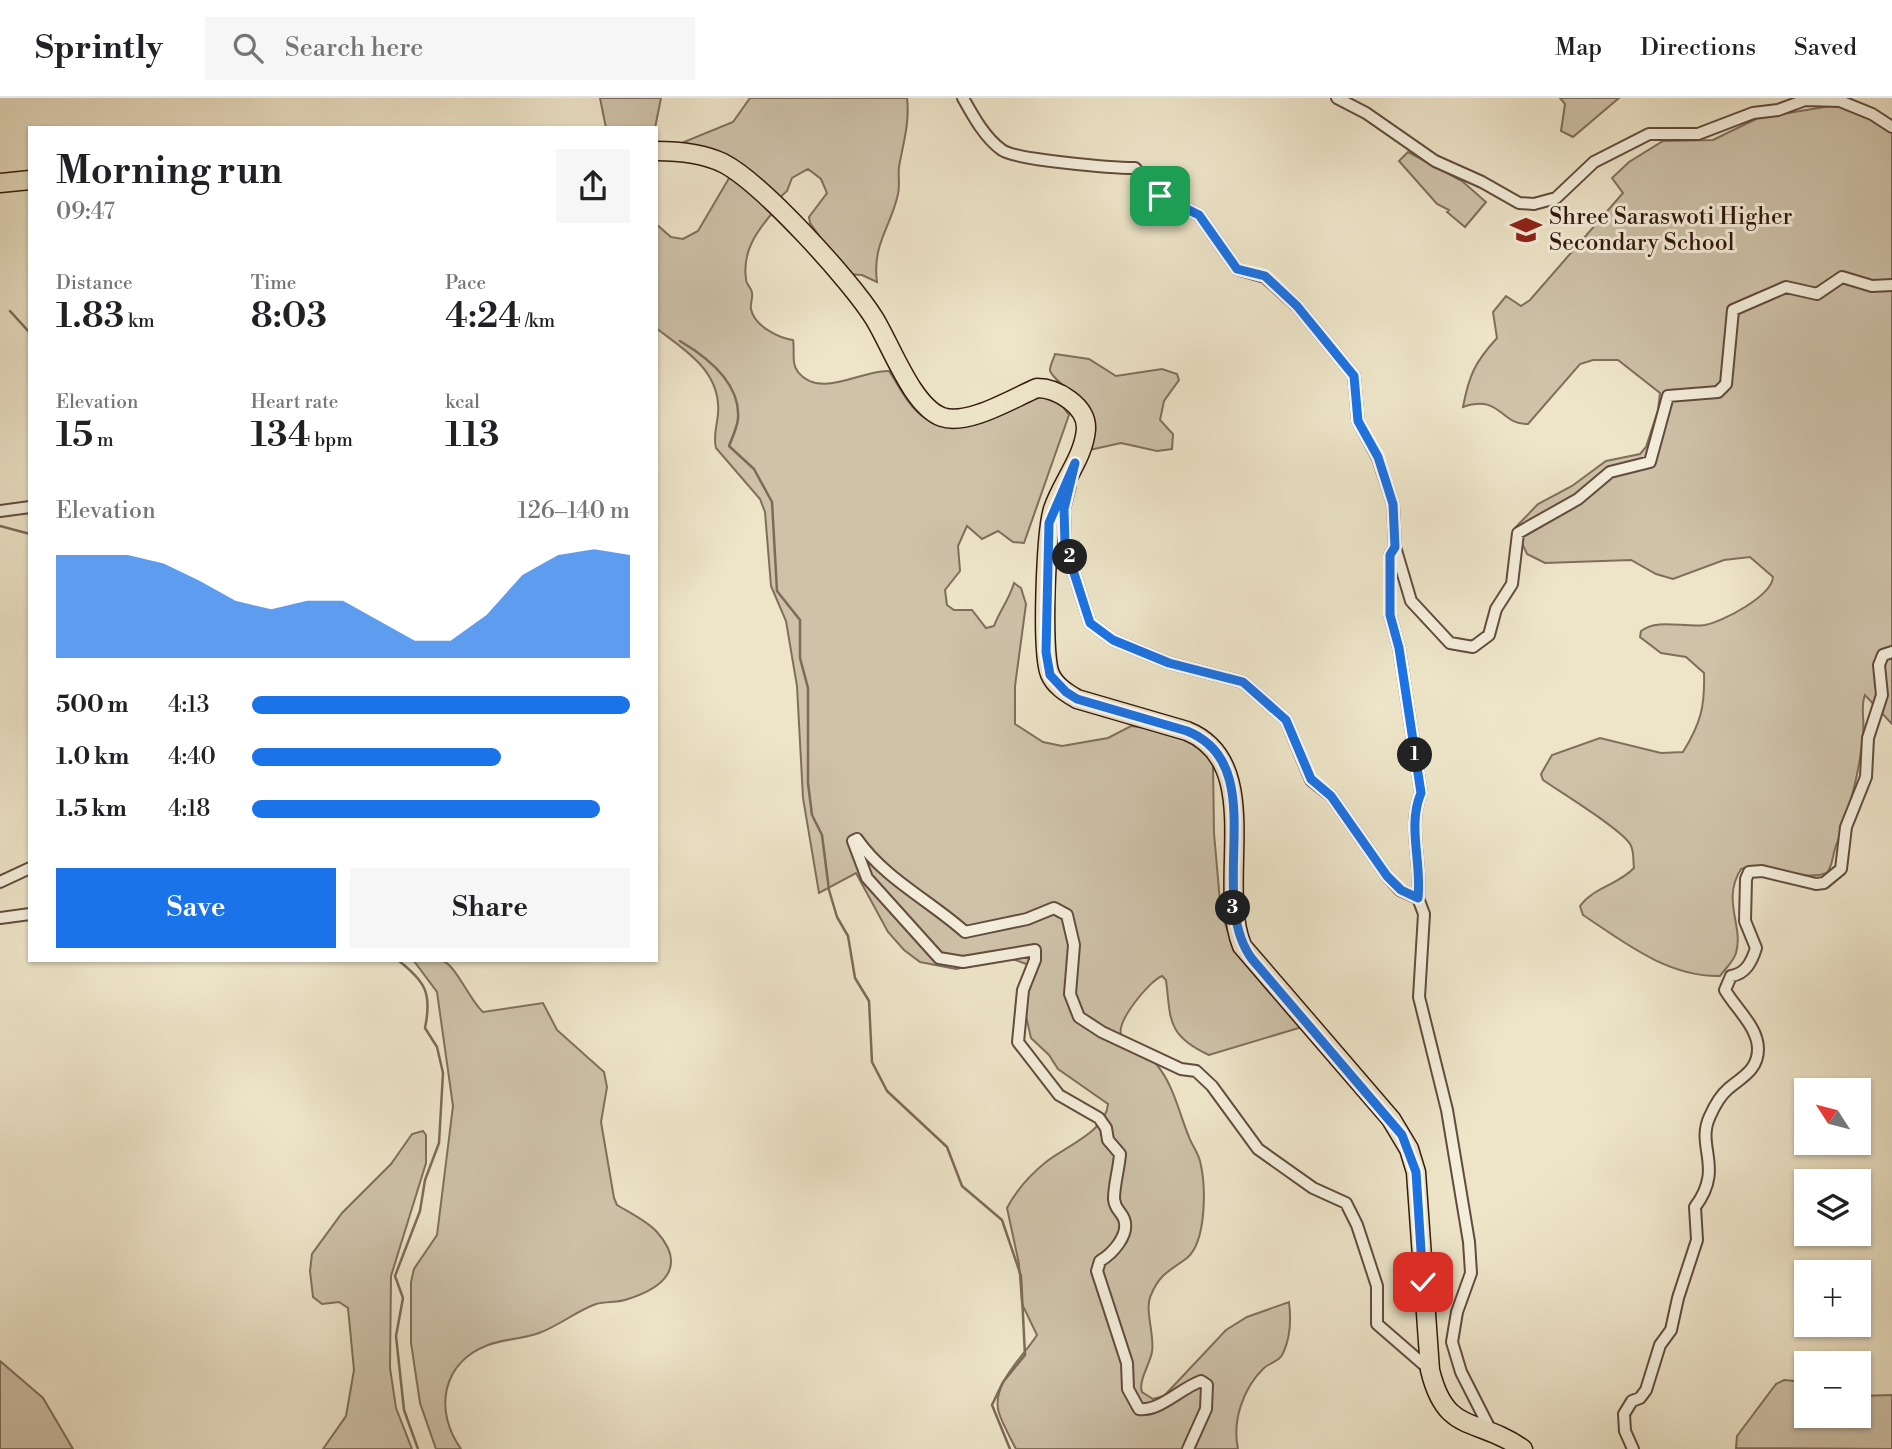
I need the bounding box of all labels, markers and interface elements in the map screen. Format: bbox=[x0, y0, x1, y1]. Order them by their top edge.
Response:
search box bbox=[205, 17, 695, 80]
text: Sprintly bbox=[35, 28, 163, 69]
icon: search bbox=[229, 29, 267, 67]
text: Search here bbox=[285, 32, 423, 64]
text: Map bbox=[1555, 33, 1602, 63]
text: Directions bbox=[1640, 33, 1756, 63]
text: Saved bbox=[1794, 33, 1857, 63]
text: Morning run bbox=[56, 148, 282, 195]
button: share bbox=[556, 149, 630, 223]
pin bbox=[1130, 166, 1190, 226]
icon: arrive bbox=[1141, 177, 1179, 215]
text: 09:47 bbox=[56, 198, 115, 226]
place label: Shree Saraswoti Higher Secondary School bbox=[1549, 203, 1793, 257]
school or university icon: Shree Saraswoti Higher Secondary School bbox=[1509, 213, 1543, 247]
text: Distance bbox=[56, 271, 133, 295]
text: Time bbox=[251, 271, 296, 295]
text: Pace bbox=[445, 271, 486, 295]
text: 1.83 bbox=[56, 295, 124, 338]
text: 8:03 bbox=[251, 295, 327, 338]
text: 4:24 bbox=[445, 295, 521, 338]
text: km bbox=[124, 309, 155, 333]
text: /km bbox=[521, 309, 555, 333]
text: Elevation bbox=[56, 390, 138, 414]
text: Heart rate bbox=[251, 390, 338, 414]
text: kcal bbox=[445, 390, 480, 414]
text: 15 bbox=[56, 414, 93, 457]
text: 134 bbox=[251, 414, 311, 457]
text: 113 bbox=[445, 414, 499, 457]
text: m bbox=[93, 428, 114, 452]
text: bpm bbox=[311, 428, 353, 452]
text: Elevation bbox=[56, 497, 156, 525]
text: 126–140 m bbox=[517, 497, 630, 525]
pin: 2 bbox=[1052, 540, 1088, 574]
text: 2 bbox=[1064, 544, 1075, 568]
text: 500 m bbox=[56, 691, 128, 719]
text: 4:13 bbox=[168, 691, 210, 719]
pin: 1 bbox=[1398, 738, 1432, 772]
text: 1 bbox=[1410, 742, 1419, 766]
text: 1.0 km bbox=[56, 743, 129, 771]
text: 4:40 bbox=[168, 743, 216, 771]
text: 1.5 km bbox=[56, 795, 127, 823]
text: 4:18 bbox=[168, 795, 210, 823]
button: Save bbox=[56, 868, 336, 948]
button: Share bbox=[350, 868, 630, 948]
pin: 3 bbox=[1216, 890, 1250, 926]
text: 3 bbox=[1227, 895, 1238, 919]
north arrow bbox=[1794, 1078, 1871, 1155]
map controls bbox=[1794, 1078, 1871, 1428]
button: layers bbox=[1794, 1169, 1871, 1246]
pin bbox=[1393, 1252, 1453, 1312]
button: + bbox=[1794, 1260, 1871, 1337]
icon: check bbox=[1404, 1263, 1442, 1301]
button: − bbox=[1794, 1351, 1871, 1428]

